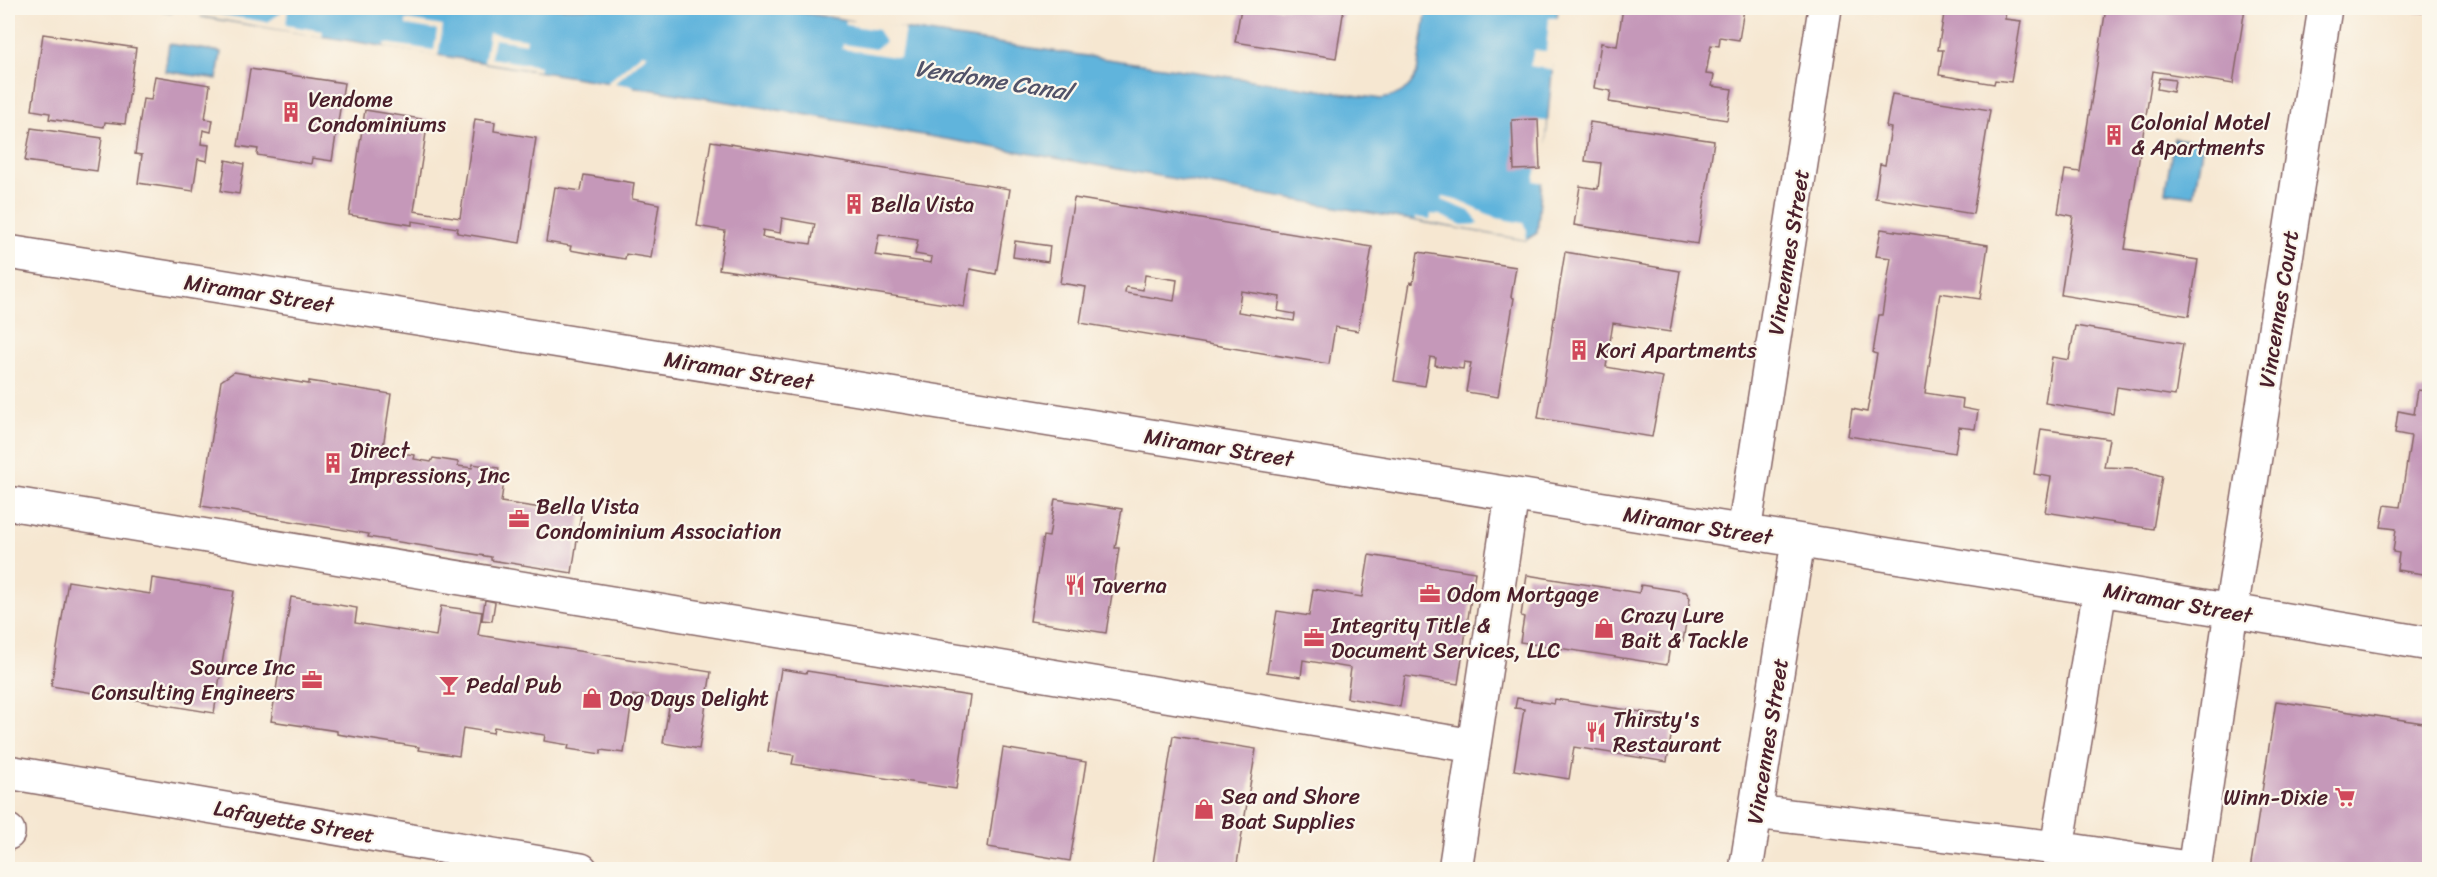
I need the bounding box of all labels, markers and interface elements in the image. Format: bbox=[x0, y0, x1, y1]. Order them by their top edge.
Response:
water label: Vendome Canal bbox=[912, 47, 1079, 114]
place label: Vendome Condominiums bbox=[308, 80, 446, 144]
building icon: Vendome Condominiums bbox=[279, 100, 303, 124]
place label: Colonial Motel & Apartments bbox=[2131, 103, 2271, 167]
building icon: Colonial Motel & Apartments bbox=[2102, 123, 2126, 147]
street label: Vincennes Street bbox=[1756, 166, 1821, 338]
place label: Bella Vista bbox=[871, 185, 974, 224]
building icon: Bella Vista bbox=[842, 192, 866, 216]
street label: Vincennes Court bbox=[2247, 227, 2310, 391]
street label: Miramar Street bbox=[181, 262, 338, 325]
place label: Kori Apartments bbox=[1596, 331, 1758, 370]
building icon: Kori Apartments bbox=[1567, 338, 1591, 362]
street label: Miramar Street bbox=[661, 339, 818, 402]
street label: Miramar Street bbox=[1141, 416, 1298, 479]
place label: Direct Impressions, Inc bbox=[349, 431, 510, 495]
building icon: Direct Impressions, Inc bbox=[321, 451, 345, 475]
place label: Bella Vista Condominium Association bbox=[536, 487, 782, 551]
street label: Miramar Street bbox=[1620, 494, 1777, 557]
office icon: Bella Vista Condominium Association bbox=[507, 507, 531, 531]
place label: Taverna bbox=[1092, 566, 1167, 605]
street label: Miramar Street bbox=[2100, 570, 2257, 635]
restaurant icon: Taverna bbox=[1063, 573, 1087, 597]
place label: Odom Mortgage bbox=[1447, 575, 1599, 614]
office icon: Odom Mortgage bbox=[1418, 582, 1442, 606]
place label: Crazy Lure Bait & Tackle bbox=[1621, 596, 1749, 660]
place label: Integrity Title & Document Services, LLC bbox=[1330, 606, 1560, 670]
shop icon: Crazy Lure Bait & Tackle bbox=[1592, 616, 1616, 640]
office icon: Integrity Title & Document Services, LLC bbox=[1302, 626, 1326, 650]
place label: Source Inc Consulting Engineers bbox=[91, 648, 296, 712]
street label: Vincennes Street bbox=[1735, 655, 1800, 827]
place label: Pedal Pub bbox=[466, 666, 562, 705]
office icon: Source Inc Consulting Engineers bbox=[300, 668, 324, 692]
bar icon: Pedal Pub bbox=[437, 673, 461, 697]
place label: Dog Days Delight bbox=[609, 679, 769, 718]
shop icon: Dog Days Delight bbox=[580, 686, 604, 710]
place label: Thirsty's Restaurant bbox=[1613, 700, 1722, 764]
restaurant icon: Thirsty's Restaurant bbox=[1584, 720, 1608, 744]
place label: Sea and Shore Boat Supplies bbox=[1221, 777, 1360, 841]
place label: Winn-Dixie bbox=[2223, 778, 2328, 817]
supermarket icon: Winn-Dixie bbox=[2333, 785, 2357, 809]
street label: Lafayette Street bbox=[211, 788, 378, 855]
shop icon: Sea and Shore Boat Supplies bbox=[1192, 797, 1216, 821]

